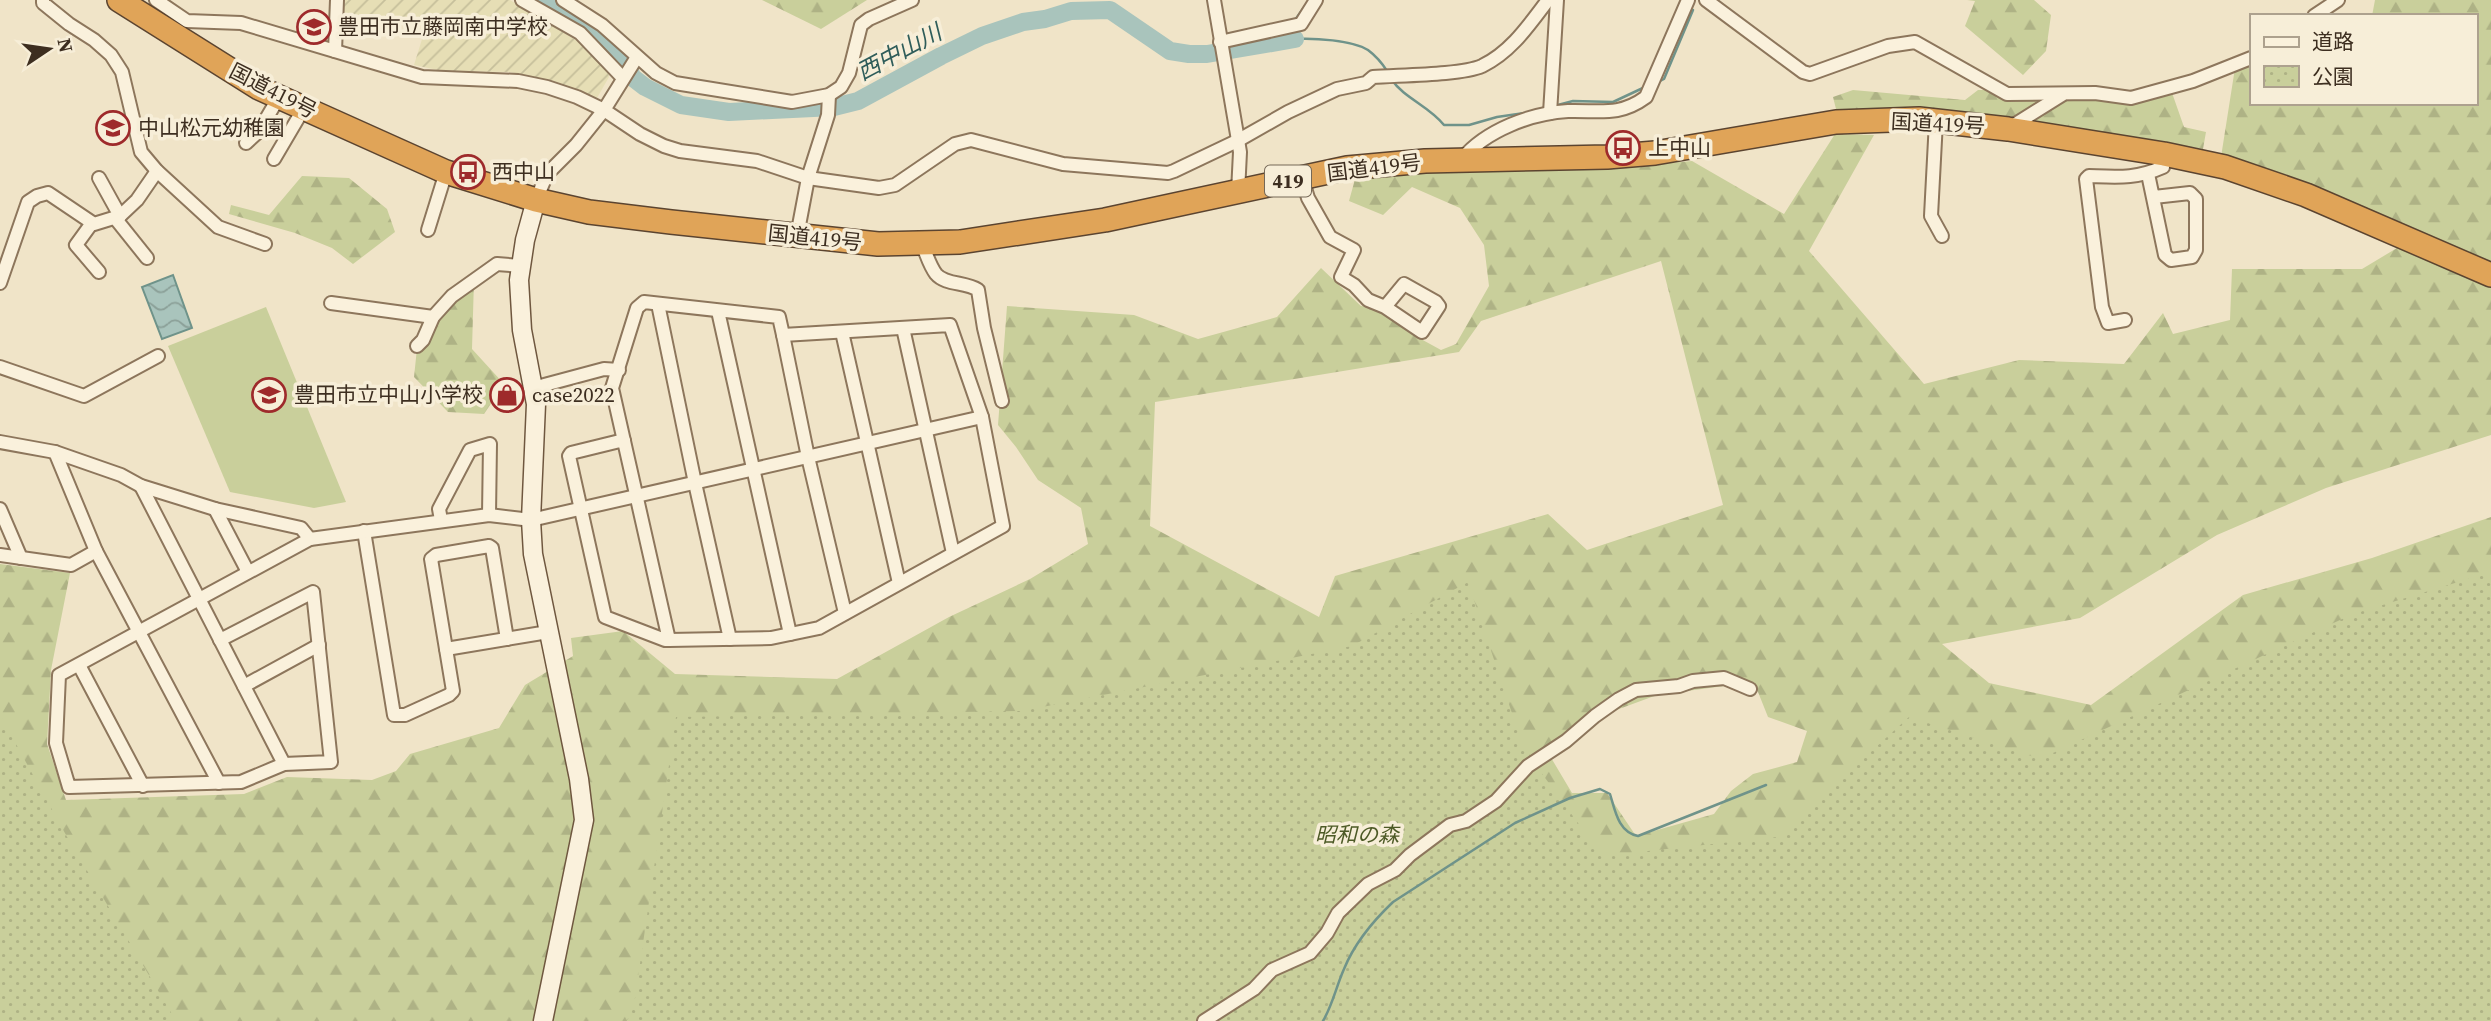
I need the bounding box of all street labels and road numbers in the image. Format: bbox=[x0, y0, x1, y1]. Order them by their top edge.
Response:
street label: 国道419号 bbox=[225, 56, 322, 125]
street label: 国道419号 bbox=[1890, 107, 1986, 140]
street label: 国道419号 bbox=[1325, 147, 1423, 188]
road number: 419 bbox=[1265, 166, 1311, 196]
street label: 国道419号 bbox=[767, 218, 864, 257]

